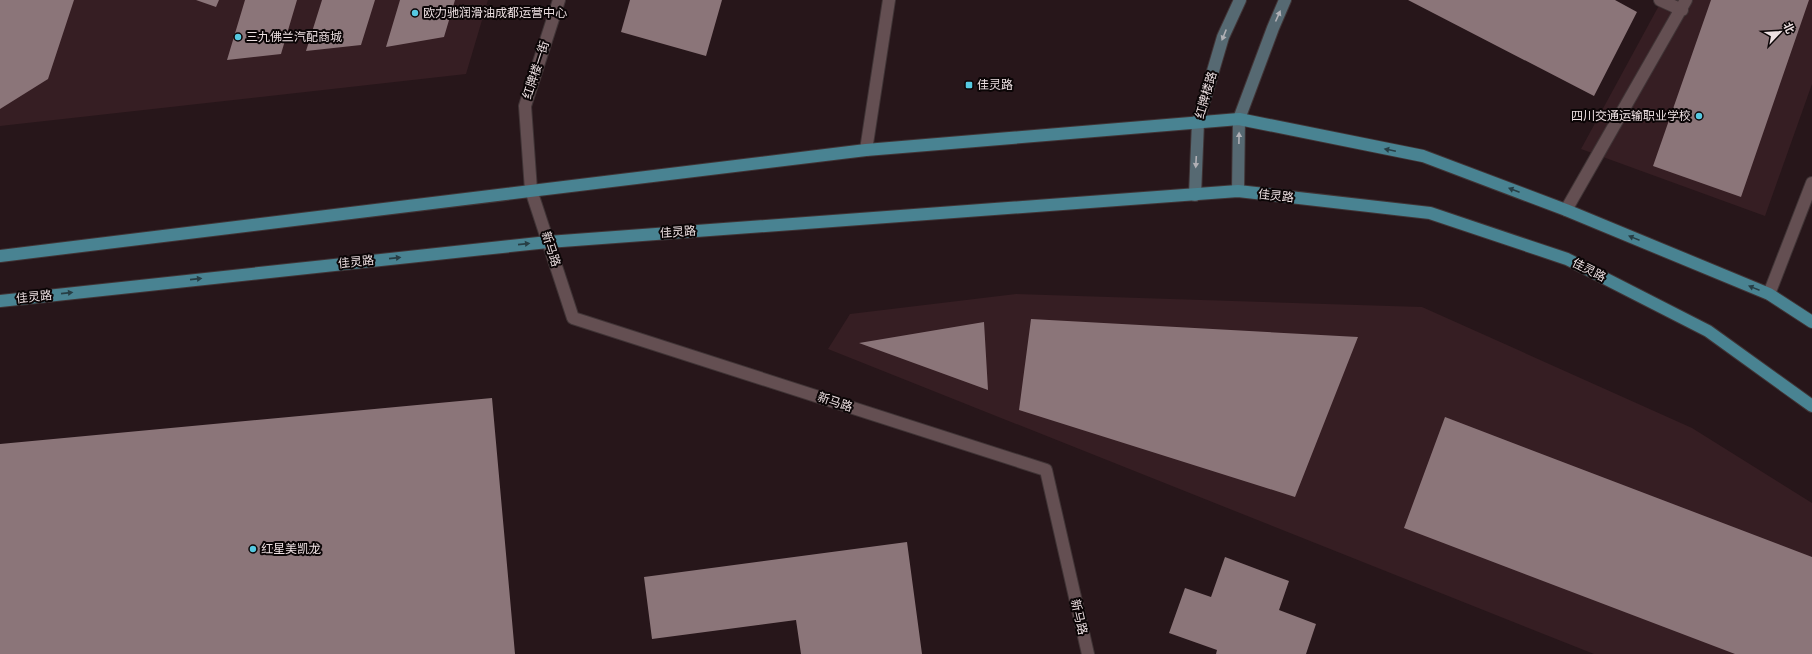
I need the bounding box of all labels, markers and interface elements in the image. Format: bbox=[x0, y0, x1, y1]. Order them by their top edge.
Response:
place label: 欧力驰润滑油成都运营中心 bbox=[423, 6, 567, 21]
marker: 欧力驰润滑油成都运营中心 bbox=[410, 8, 420, 18]
one-way arrow bbox=[1275, 10, 1281, 21]
north arrow bbox=[1760, 12, 1800, 52]
text: 北 bbox=[1780, 20, 1797, 36]
place label: 三九佛兰汽配商城 bbox=[246, 30, 342, 45]
one-way arrow bbox=[1221, 30, 1227, 41]
marker: 三九佛兰汽配商城 bbox=[233, 32, 243, 42]
street label: 红牌楼一街 bbox=[520, 39, 553, 101]
street label: 红牌楼路 bbox=[1193, 70, 1220, 120]
place label: 佳灵路 bbox=[977, 78, 1013, 93]
marker: 佳灵路 bbox=[964, 80, 974, 90]
place label: 四川交通运输职业学校 bbox=[1571, 109, 1691, 124]
marker: 四川交通运输职业学校 bbox=[1694, 111, 1704, 121]
one-way arrow bbox=[1236, 131, 1242, 144]
one-way arrow bbox=[1384, 146, 1397, 152]
one-way arrow bbox=[1193, 156, 1200, 168]
street label: 佳灵路 bbox=[1257, 187, 1295, 206]
one-way arrow bbox=[1507, 187, 1519, 193]
street label: 佳灵路 bbox=[660, 224, 697, 241]
street label: 新马路 bbox=[538, 230, 563, 269]
one-way arrow bbox=[1628, 235, 1640, 241]
one-way arrow bbox=[518, 241, 530, 247]
street label: 佳灵路 bbox=[337, 253, 375, 272]
one-way arrow bbox=[389, 255, 401, 261]
street label: 佳灵路 bbox=[1569, 256, 1608, 285]
one-way arrow bbox=[190, 276, 202, 283]
one-way arrow bbox=[1749, 285, 1760, 291]
street label: 佳灵路 bbox=[15, 288, 53, 307]
one-way arrow bbox=[61, 290, 73, 297]
street label: 新马路 bbox=[815, 390, 854, 415]
place label: 红星美凯龙 bbox=[261, 542, 321, 557]
marker: 红星美凯龙 bbox=[248, 544, 258, 554]
street label: 新马路 bbox=[1067, 598, 1090, 636]

